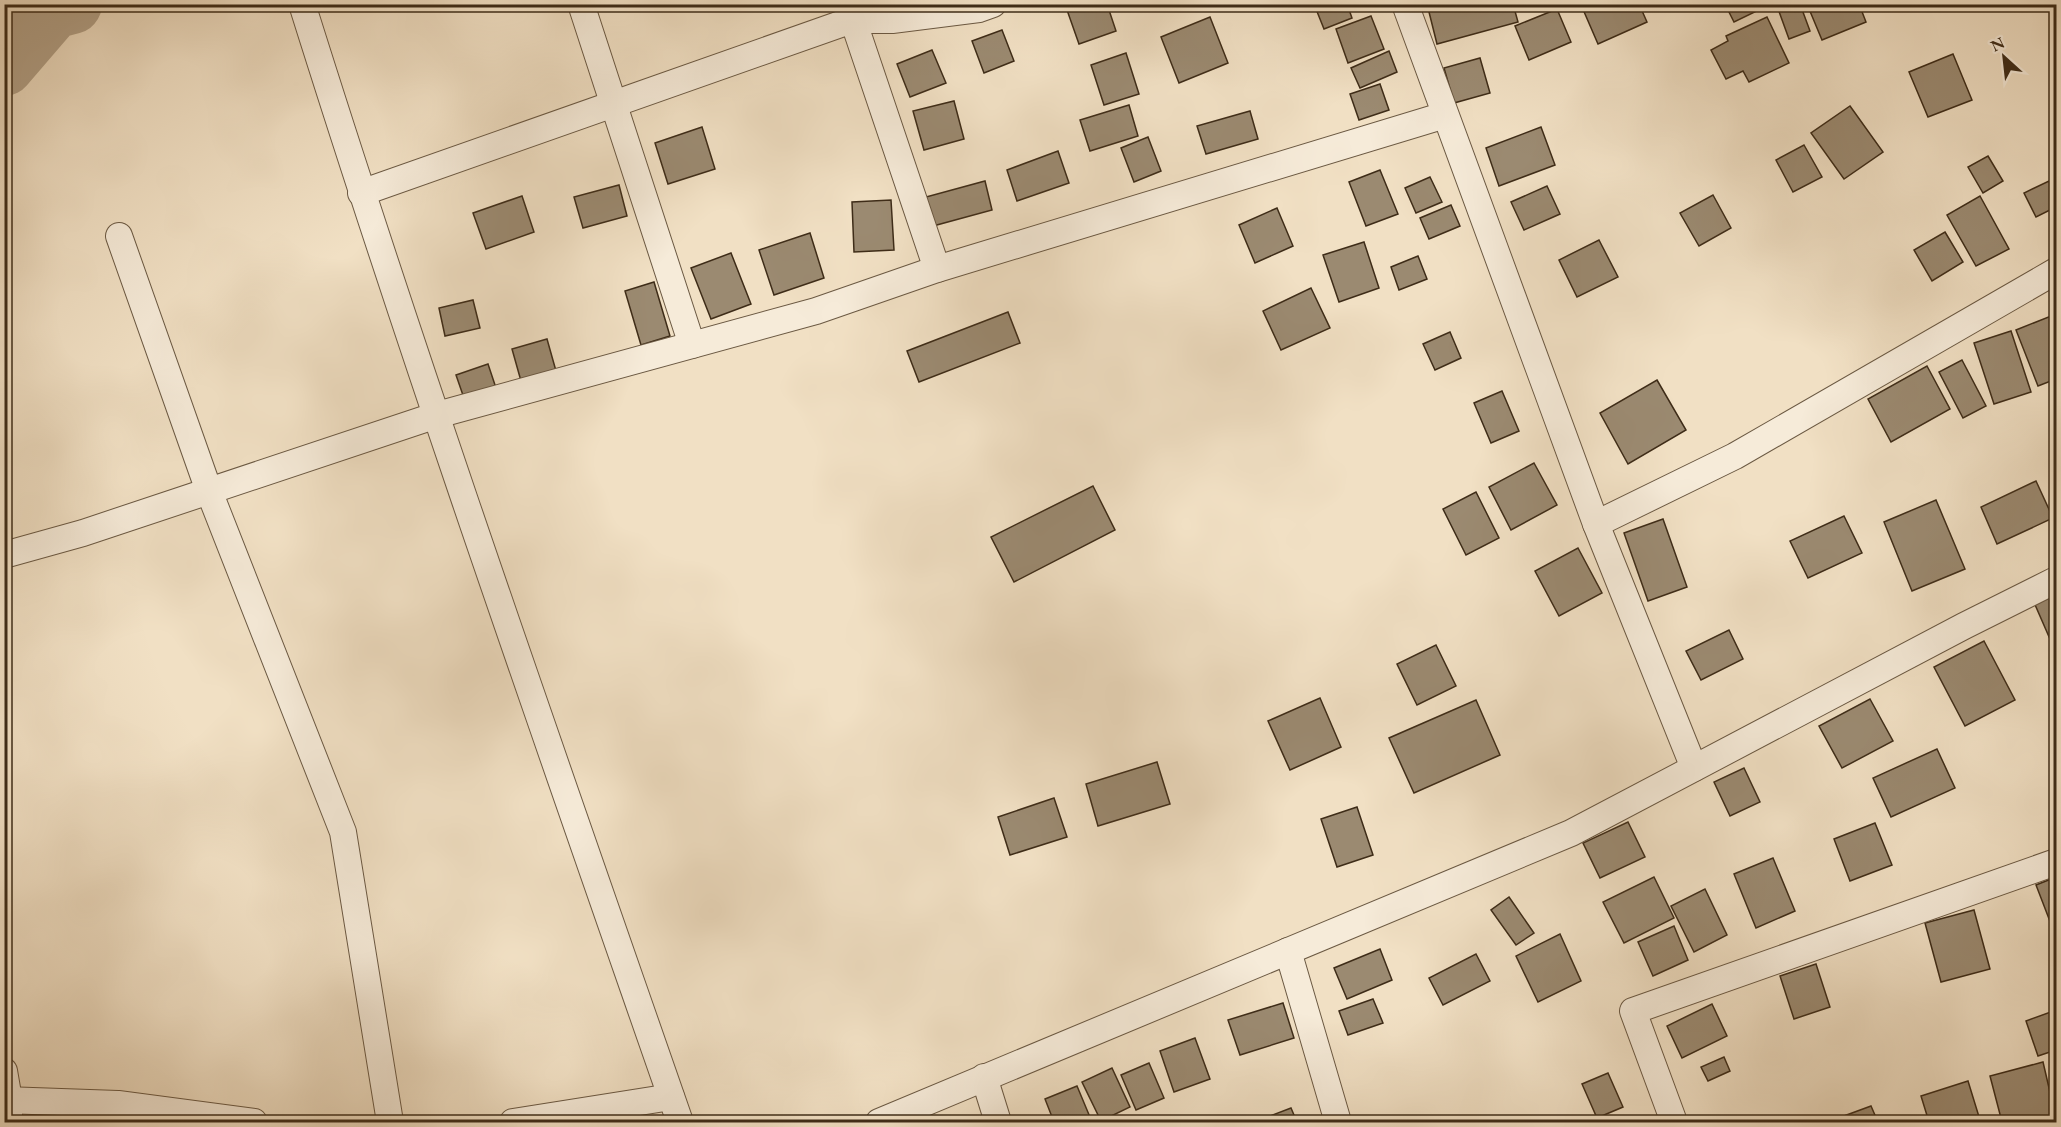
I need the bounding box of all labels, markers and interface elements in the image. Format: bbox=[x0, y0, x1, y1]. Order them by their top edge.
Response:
north arrow bbox=[1974, 27, 2034, 87]
text: N bbox=[1987, 32, 2008, 56]

